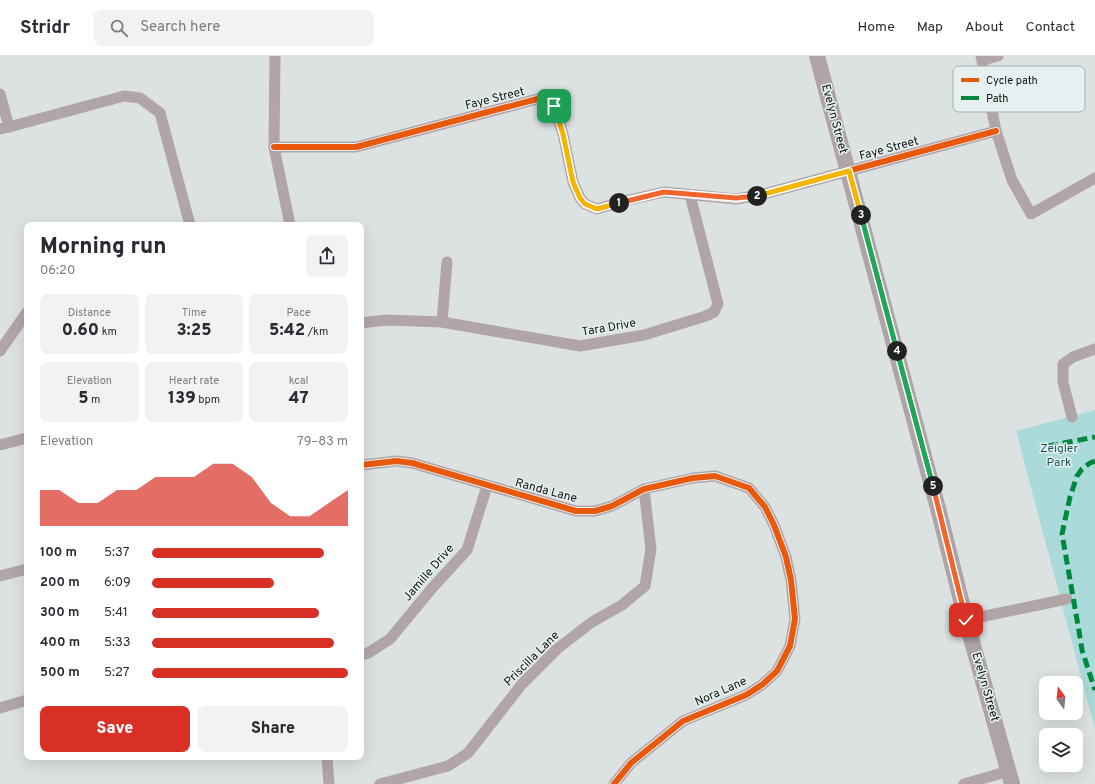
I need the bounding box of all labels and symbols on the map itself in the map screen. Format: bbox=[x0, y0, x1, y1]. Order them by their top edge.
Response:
legend bbox=[953, 66, 1085, 112]
text: Cycle path bbox=[986, 74, 1038, 88]
street label: Evelyn Street bbox=[817, 82, 851, 156]
street label: Faye Street bbox=[464, 84, 526, 114]
pin bbox=[537, 89, 571, 123]
text: Path bbox=[986, 92, 1008, 106]
street label: Faye Street bbox=[858, 133, 920, 165]
pin: 2 bbox=[747, 186, 767, 206]
pin: 1 bbox=[609, 193, 629, 213]
pin: 3 bbox=[851, 205, 871, 225]
street label: Tara Drive bbox=[581, 315, 637, 341]
pin: 4 bbox=[887, 341, 907, 361]
park label: Zeigler Park bbox=[1040, 441, 1078, 471]
street label: Randa Lane bbox=[513, 475, 579, 507]
pin: 5 bbox=[923, 476, 943, 496]
street label: Jamille Drive bbox=[400, 541, 458, 605]
pin bbox=[949, 603, 983, 637]
street label: Priscilla Lane bbox=[501, 628, 563, 690]
street label: Evelyn Street bbox=[967, 651, 1003, 723]
street label: Nora Lane bbox=[692, 673, 750, 711]
north arrow bbox=[1039, 676, 1083, 720]

